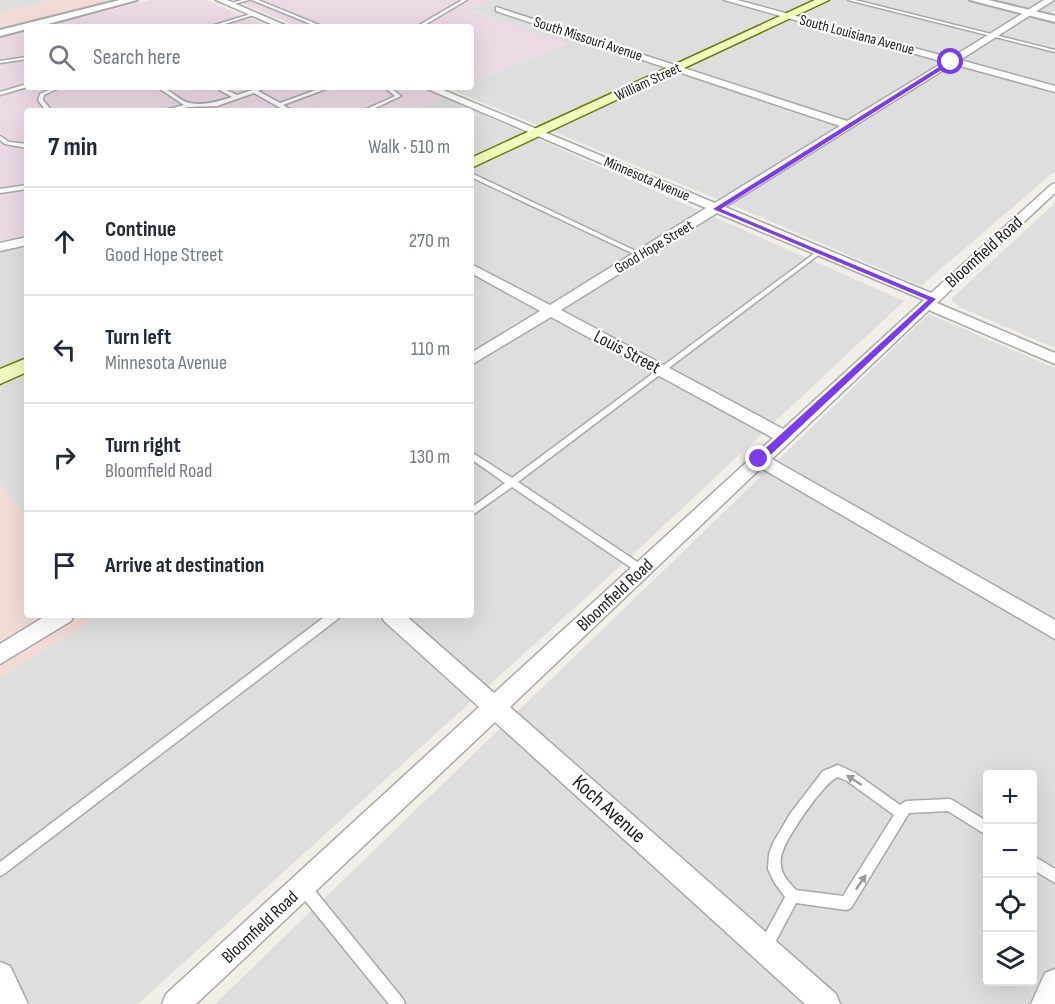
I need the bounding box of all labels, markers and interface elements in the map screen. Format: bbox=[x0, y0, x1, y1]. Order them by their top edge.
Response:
street label: South Louisiana Avenue bbox=[797, 11, 917, 59]
street label: South Missouri Avenue bbox=[531, 12, 645, 66]
search box bbox=[24, 24, 474, 90]
icon: search bbox=[45, 41, 78, 74]
text: Search here bbox=[93, 44, 180, 71]
route start bbox=[937, 48, 963, 74]
street label: William Street bbox=[612, 58, 684, 106]
text: 7 min bbox=[48, 132, 97, 163]
text: Walk · 510 m bbox=[368, 135, 450, 159]
street label: Minnesota Avenue bbox=[601, 152, 693, 206]
street label: Bloomfield Road bbox=[941, 212, 1027, 292]
text: Continue bbox=[105, 216, 176, 243]
street label: Good Hope Street bbox=[611, 216, 697, 278]
icon: ahead bbox=[48, 225, 81, 258]
text: 270 m bbox=[409, 229, 450, 253]
text: Good Hope Street bbox=[105, 243, 223, 267]
text: Turn left bbox=[105, 324, 171, 351]
street label: Louis Street bbox=[590, 326, 664, 378]
icon: left bbox=[48, 333, 81, 366]
text: 110 m bbox=[411, 337, 450, 361]
text: Minnesota Avenue bbox=[105, 351, 227, 375]
text: Turn right bbox=[105, 432, 181, 459]
icon: right bbox=[48, 441, 81, 474]
text: 130 m bbox=[410, 445, 450, 469]
route end bbox=[745, 445, 771, 471]
text: Bloomfield Road bbox=[105, 459, 212, 483]
icon: arrive bbox=[48, 549, 81, 582]
text: Arrive at destination bbox=[105, 552, 264, 579]
street label: Bloomfield Road bbox=[572, 554, 658, 636]
street label: Koch Avenue bbox=[567, 770, 651, 848]
map controls bbox=[983, 770, 1037, 986]
button: + bbox=[983, 770, 1037, 824]
one-way arrow bbox=[847, 774, 863, 786]
button: − bbox=[983, 824, 1037, 878]
one-way arrow bbox=[855, 874, 867, 890]
button: locate bbox=[983, 878, 1037, 932]
street label: Bloomfield Road bbox=[217, 886, 303, 968]
button: layers bbox=[983, 932, 1037, 986]

